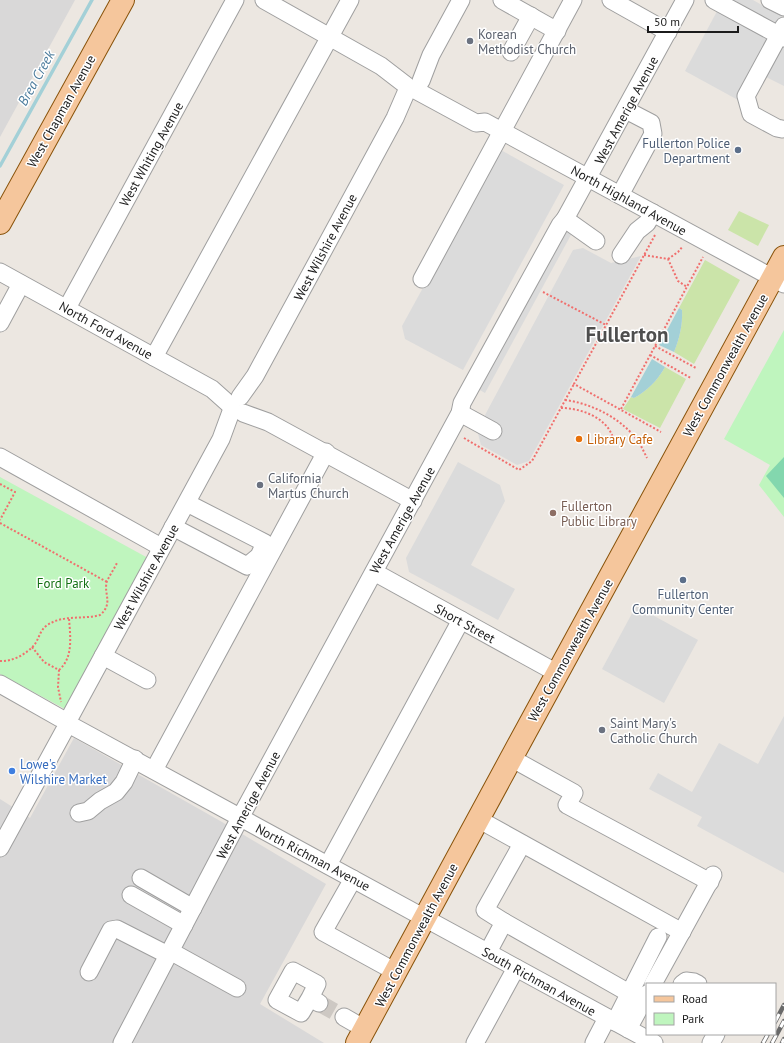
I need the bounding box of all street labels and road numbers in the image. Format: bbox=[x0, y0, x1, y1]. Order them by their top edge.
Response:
street label: West Chapman Avenue bbox=[23, 52, 99, 170]
street label: West Amerige Avenue bbox=[591, 53, 662, 167]
street label: West Whiting Avenue bbox=[116, 99, 187, 210]
street label: North Highland Avenue bbox=[568, 162, 690, 239]
street label: West Wilshire Avenue bbox=[290, 191, 361, 304]
street label: West Commonwealth Avenue bbox=[679, 291, 772, 440]
street label: North Ford Avenue bbox=[56, 298, 155, 363]
street label: West Amerige Avenue bbox=[366, 464, 439, 577]
street label: West Wilshire Avenue bbox=[110, 521, 183, 633]
street label: West Commonwealth Avenue bbox=[524, 576, 617, 725]
street label: Short Street bbox=[431, 600, 499, 647]
street label: West Amerige Avenue bbox=[213, 748, 284, 862]
street label: North Richman Avenue bbox=[252, 820, 373, 895]
street label: West Commonwealth Avenue bbox=[371, 860, 462, 1010]
street label: South Richman Avenue bbox=[479, 943, 599, 1020]

